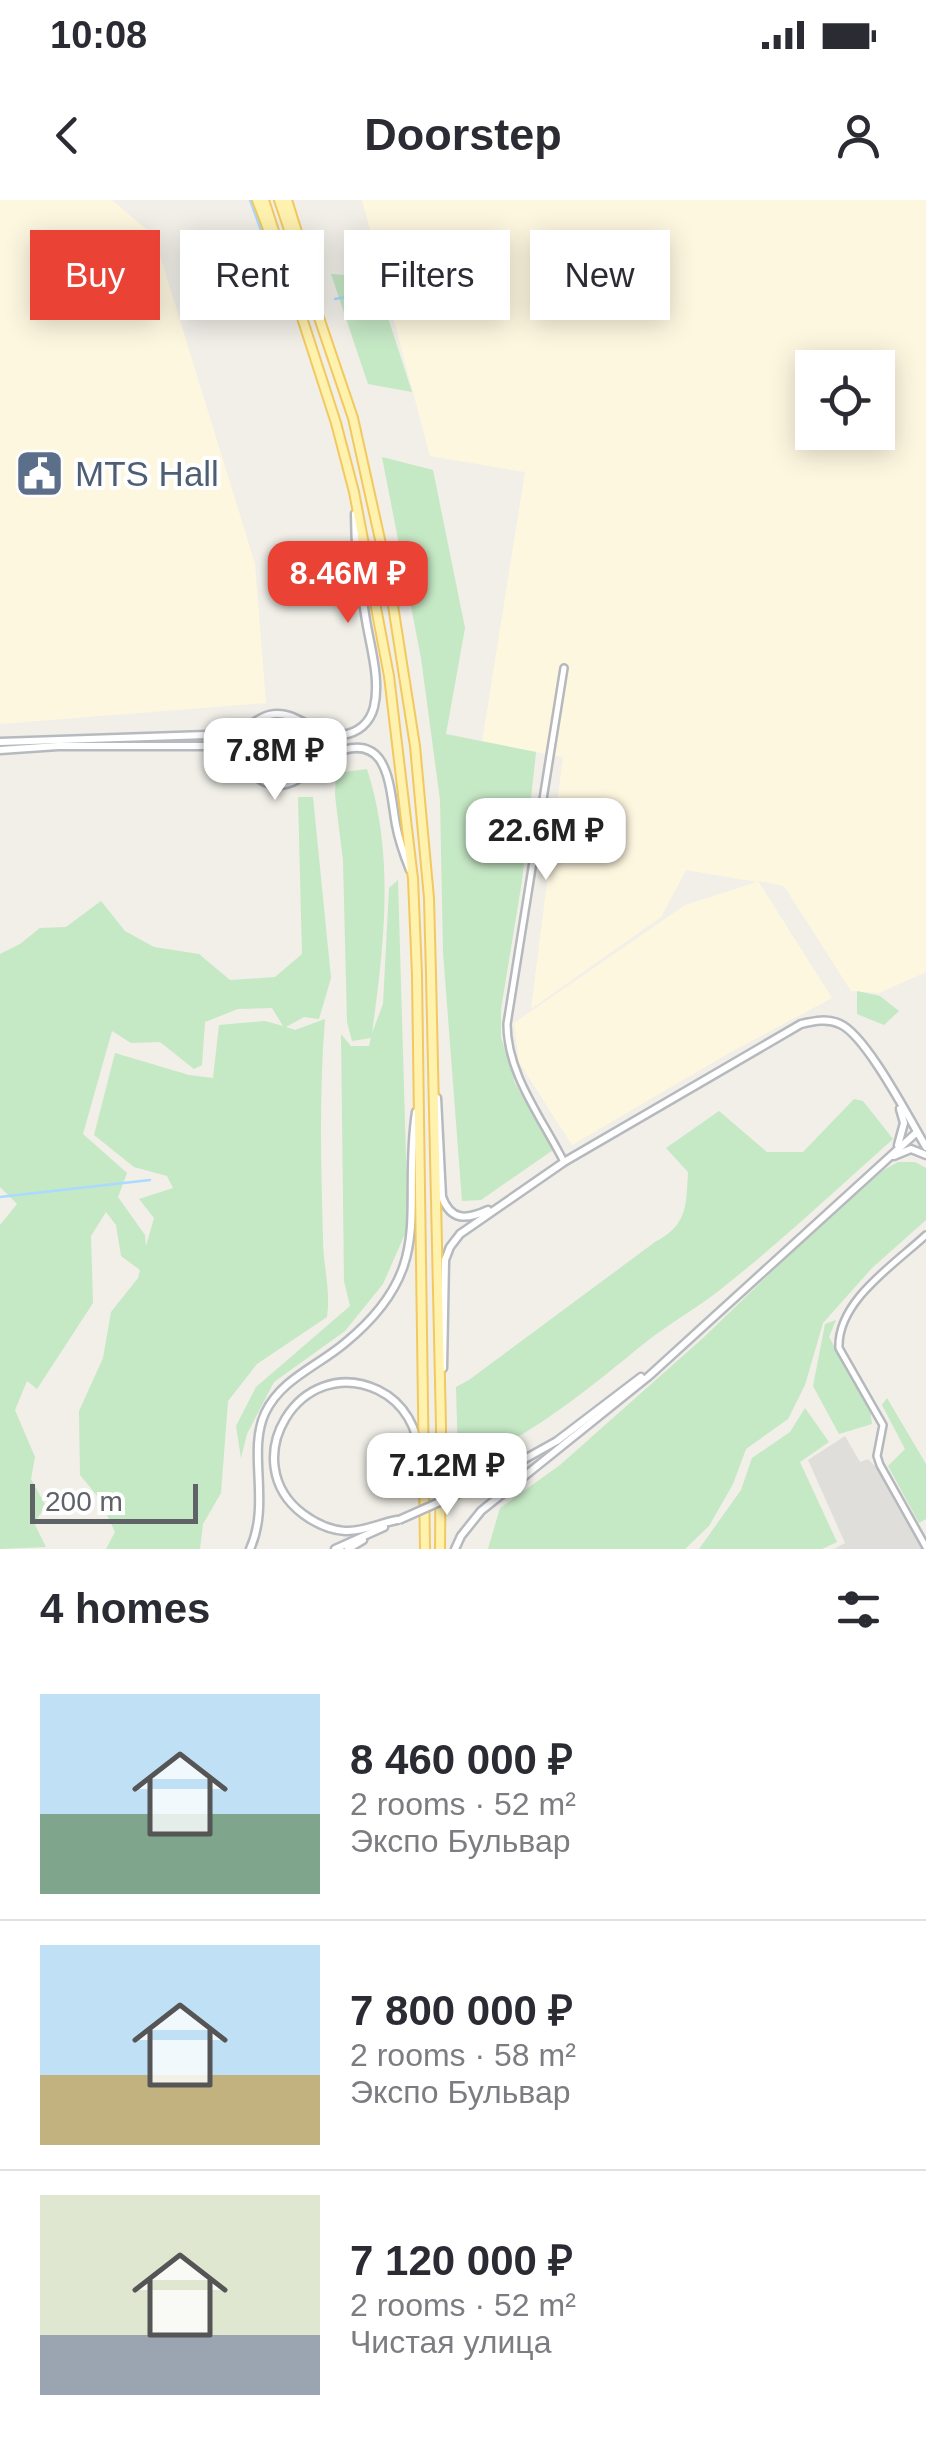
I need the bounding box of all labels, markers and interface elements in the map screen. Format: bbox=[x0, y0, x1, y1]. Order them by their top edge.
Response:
text: 10:08 bbox=[50, 14, 147, 56]
icon: back bbox=[40, 108, 95, 163]
icon: person bbox=[831, 108, 886, 163]
text: Doorstep bbox=[364, 109, 562, 160]
chip: Buy bbox=[30, 230, 160, 320]
chip: Rent bbox=[180, 230, 324, 320]
chip: Filters bbox=[344, 230, 510, 320]
chip: New bbox=[530, 230, 670, 320]
map controls bbox=[795, 350, 895, 450]
button: locate bbox=[795, 350, 895, 450]
public building icon: MTS Hall bbox=[14, 447, 66, 499]
place label: MTS Hall bbox=[75, 454, 219, 493]
pin: 8.46M ₽ bbox=[256, 541, 440, 626]
text: 8.46M ₽ bbox=[290, 555, 406, 591]
pin: 7.8M ₽ bbox=[194, 718, 356, 803]
text: 7.8M ₽ bbox=[226, 732, 324, 768]
pin: 22.6M ₽ bbox=[454, 798, 638, 883]
text: 22.6M ₽ bbox=[488, 812, 604, 848]
pin: 7.12M ₽ bbox=[355, 1433, 539, 1518]
text: 7.12M ₽ bbox=[389, 1447, 505, 1483]
scale bar bbox=[30, 1479, 198, 1524]
text: 200 m bbox=[45, 1486, 123, 1517]
icon: filters bbox=[831, 1582, 886, 1637]
text: 4 homes bbox=[40, 1585, 210, 1632]
icon: home bbox=[120, 1734, 240, 1854]
text: 8 460 000 ₽ bbox=[350, 1736, 573, 1783]
text: 2 rooms · 52 m² bbox=[350, 1786, 576, 1822]
text: Экспо Бульвар bbox=[350, 1823, 571, 1859]
icon: home bbox=[120, 1985, 240, 2105]
text: 7 800 000 ₽ bbox=[350, 1987, 573, 2034]
text: 2 rooms · 58 m² bbox=[350, 2037, 576, 2073]
text: Экспо Бульвар bbox=[350, 2074, 571, 2110]
icon: home bbox=[120, 2235, 240, 2355]
text: 7 120 000 ₽ bbox=[350, 2237, 573, 2284]
text: 2 rooms · 52 m² bbox=[350, 2287, 576, 2323]
text: Чистая улица bbox=[350, 2324, 551, 2360]

